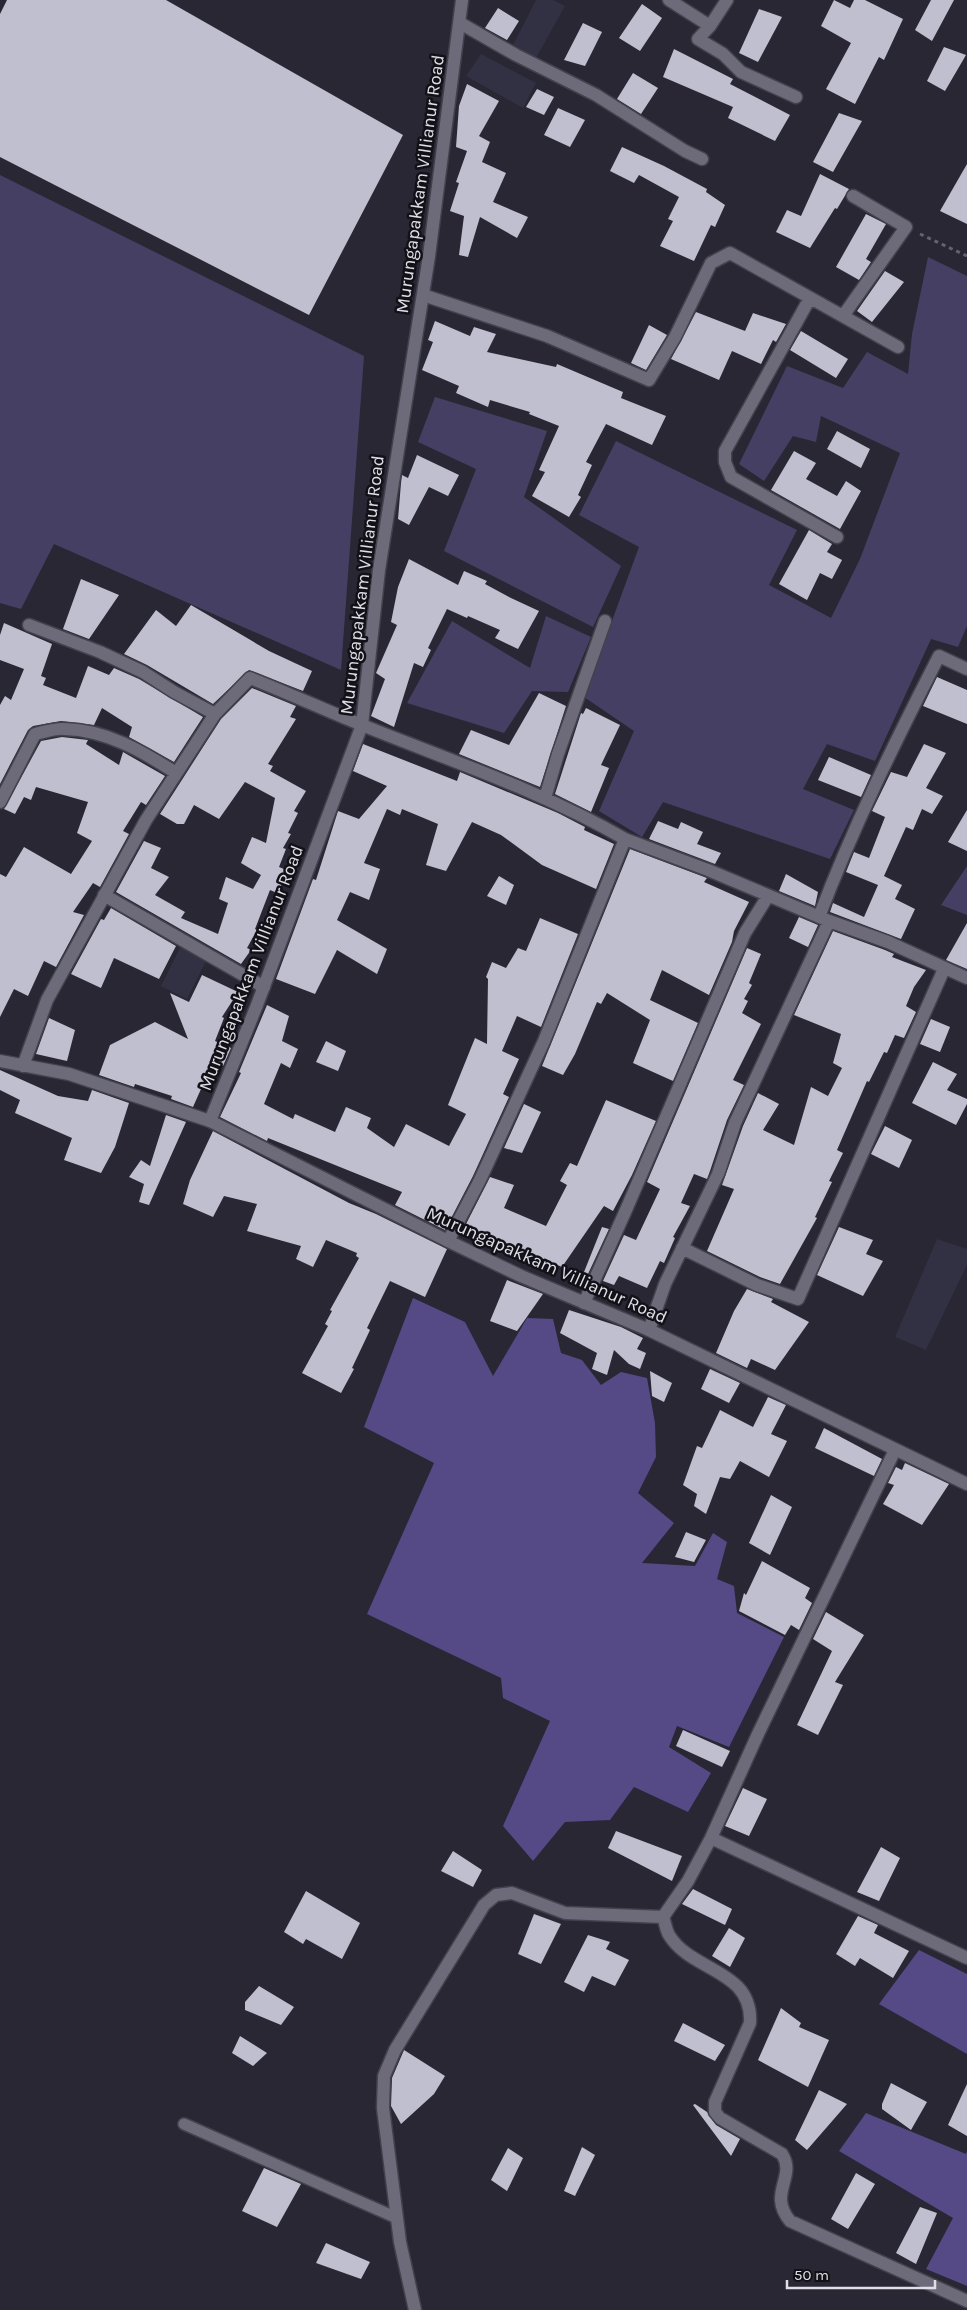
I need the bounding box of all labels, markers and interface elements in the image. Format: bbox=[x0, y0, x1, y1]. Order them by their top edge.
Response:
street label: Murungapakkam Villianur Road bbox=[391, 53, 449, 315]
street label: Murungapakkam Villianur Road bbox=[335, 454, 389, 716]
street label: Murungapakkam Villianur Road bbox=[194, 842, 308, 1094]
street label: Murungapakkam Villianur Road bbox=[423, 1202, 671, 1328]
scale bar bbox=[787, 2258, 934, 2290]
text: 50 m bbox=[794, 2266, 829, 2284]

